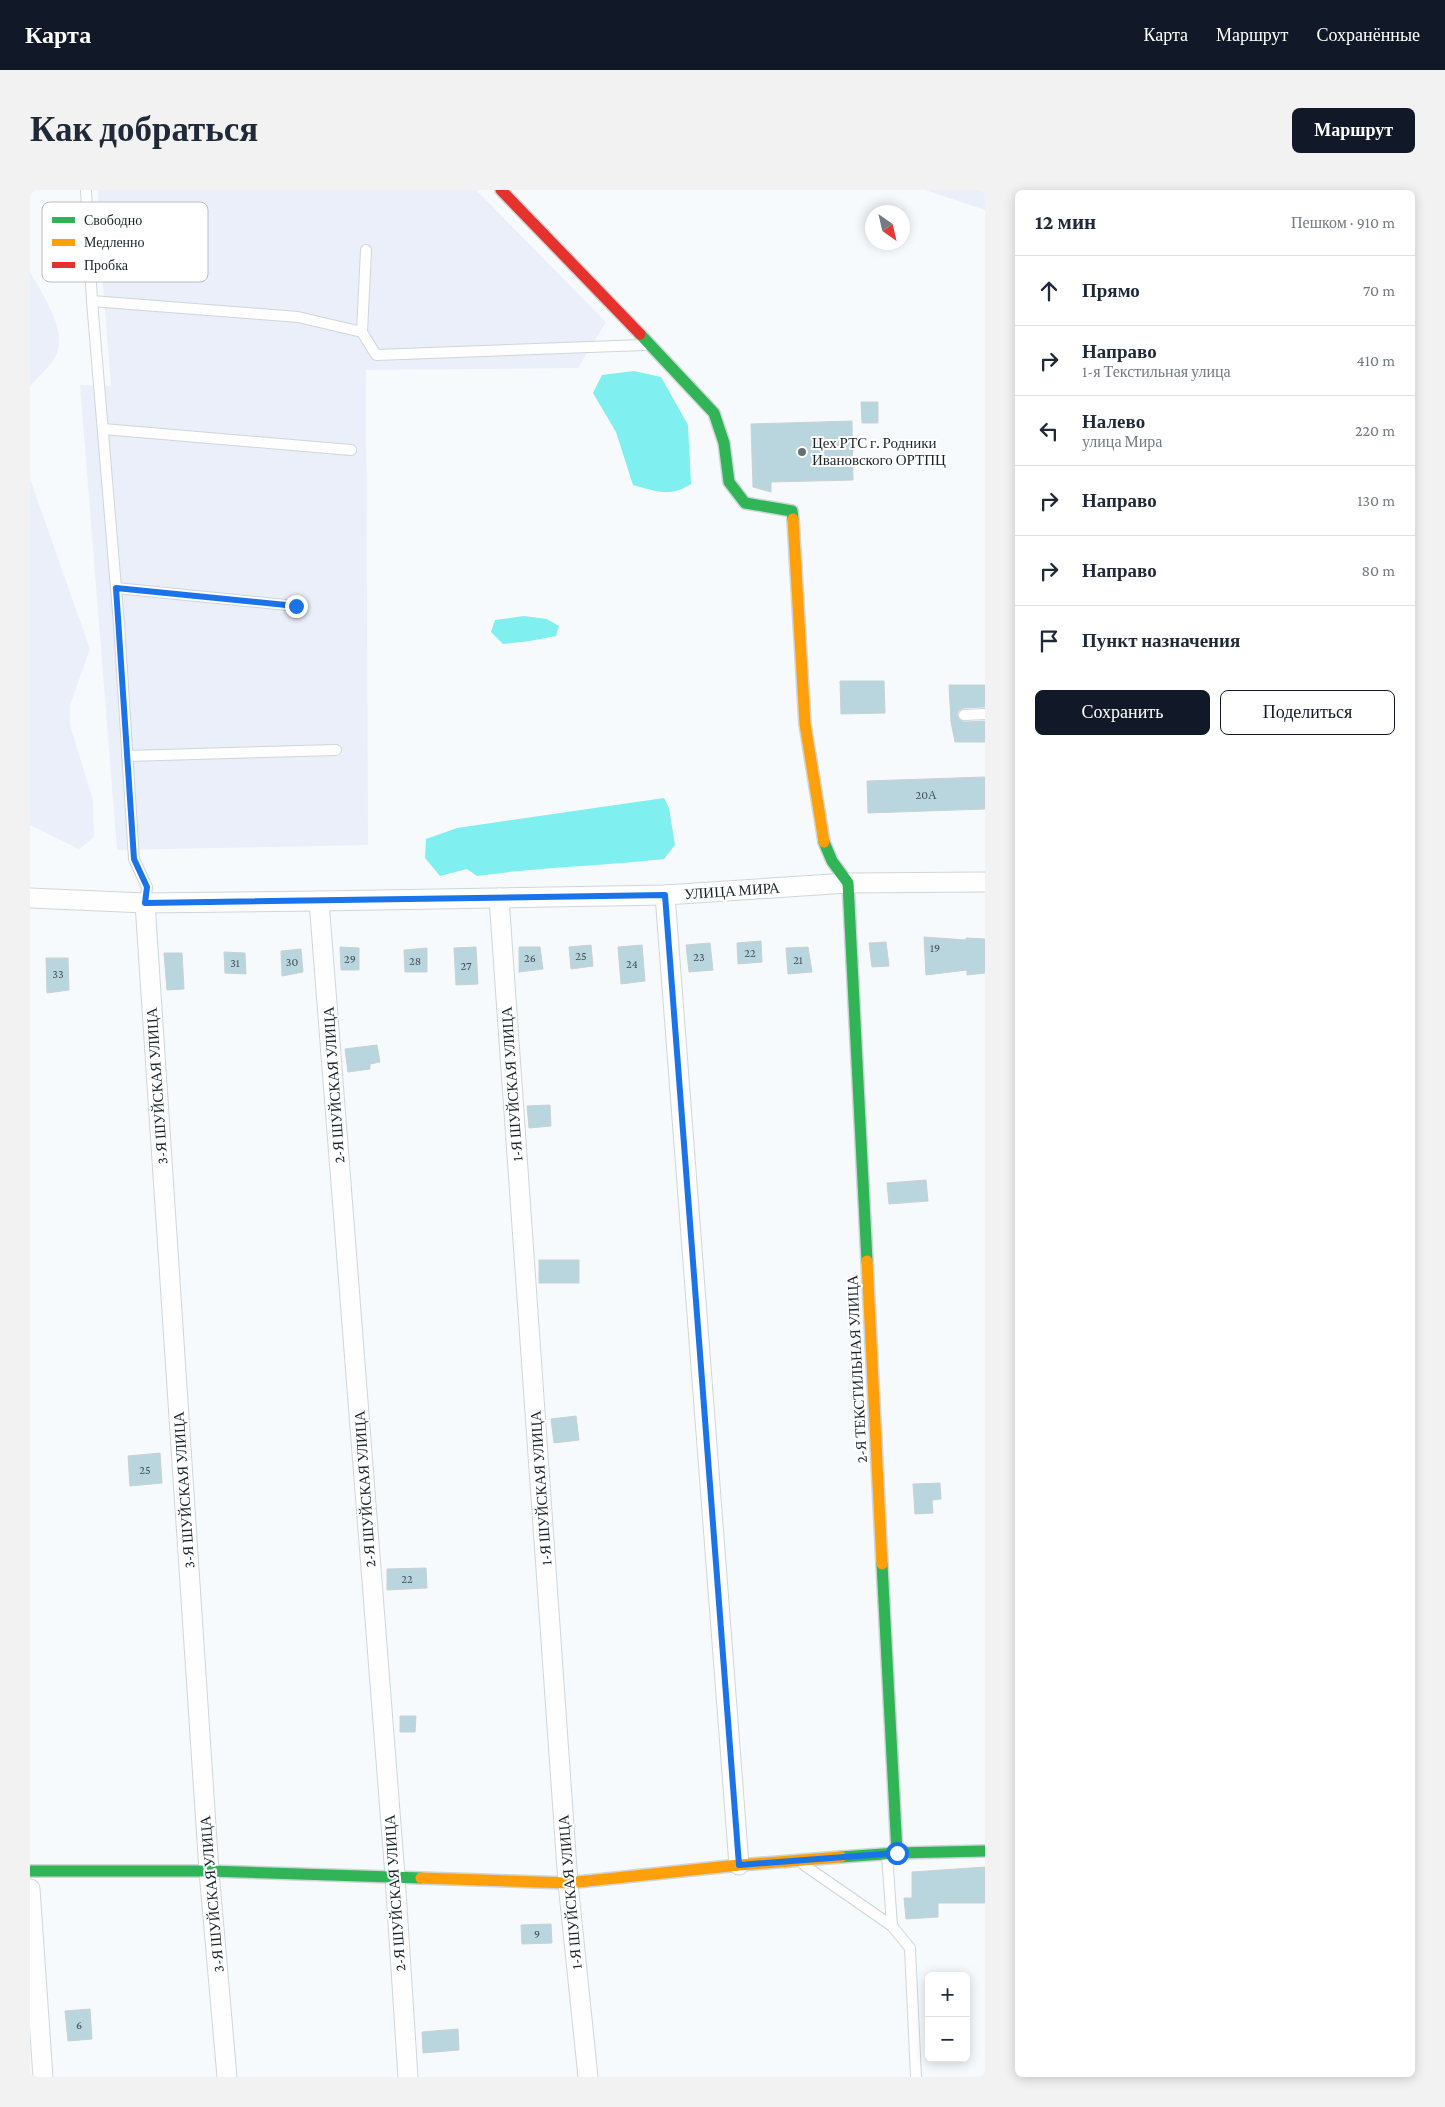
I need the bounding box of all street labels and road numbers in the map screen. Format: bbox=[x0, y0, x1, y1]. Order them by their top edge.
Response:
street label: УЛИЦА МИРА bbox=[684, 880, 781, 902]
street label: 2-Я ШУЙСКАЯ УЛИЦА bbox=[321, 1006, 347, 1164]
street label: 1-Я ШУЙСКАЯ УЛИЦА bbox=[499, 1006, 525, 1162]
street label: 3-Я ШУЙСКАЯ УЛИЦА bbox=[144, 1007, 170, 1165]
street label: 2-Я ТЕКСТИЛЬНАЯ УЛИЦА bbox=[844, 1274, 870, 1463]
street label: 2-Я ШУЙСКАЯ УЛИЦА bbox=[352, 1410, 378, 1568]
street label: 1-Я ШУЙСКАЯ УЛИЦА bbox=[528, 1410, 554, 1566]
street label: 3-Я ШУЙСКАЯ УЛИЦА bbox=[171, 1411, 197, 1569]
street label: 2-Я ШУЙСКАЯ УЛИЦА bbox=[382, 1814, 408, 1972]
street label: 1-Я ШУЙСКАЯ УЛИЦА bbox=[555, 1814, 585, 1970]
street label: 3-Я ШУЙСКАЯ УЛИЦА bbox=[197, 1815, 227, 1973]

